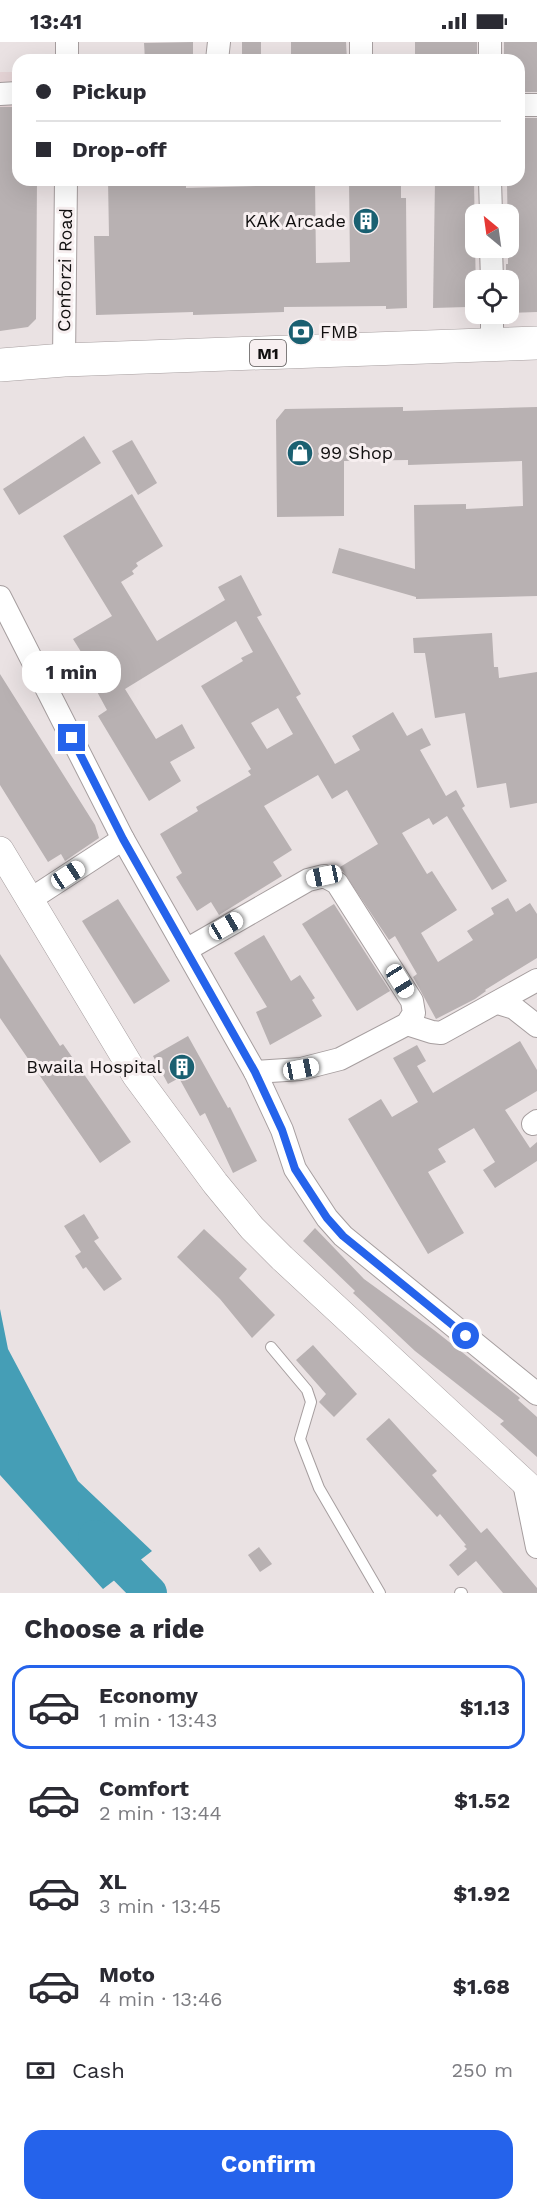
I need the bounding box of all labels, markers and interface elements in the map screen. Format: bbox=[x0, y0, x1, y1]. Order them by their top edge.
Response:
text: 13:41 bbox=[30, 9, 82, 34]
text: Pickup bbox=[72, 79, 147, 104]
text: Drop-off bbox=[72, 137, 167, 162]
north arrow bbox=[465, 204, 519, 258]
map controls bbox=[465, 204, 519, 324]
building icon: KAK Arcade bbox=[351, 206, 381, 236]
street label: Conforzi Road bbox=[53, 208, 76, 332]
place label: KAK Arcade bbox=[244, 210, 346, 231]
button: locate bbox=[465, 270, 519, 324]
bank icon: FMB bbox=[286, 317, 316, 347]
place label: FMB bbox=[320, 321, 358, 342]
road number: M1 bbox=[250, 340, 286, 366]
shop icon: 99 Shop bbox=[285, 438, 315, 468]
place label: 99 Shop bbox=[320, 442, 393, 463]
callout: 1 min bbox=[22, 651, 122, 693]
text: 1 min bbox=[46, 660, 97, 684]
route end bbox=[58, 724, 85, 751]
car bbox=[48, 858, 88, 892]
car bbox=[305, 863, 343, 889]
car bbox=[206, 909, 246, 943]
car bbox=[383, 961, 417, 1001]
building icon: Bwaila Hospital bbox=[167, 1052, 197, 1082]
place label: Bwaila Hospital bbox=[26, 1056, 162, 1077]
car bbox=[282, 1057, 320, 1081]
route start bbox=[452, 1322, 479, 1349]
text: Choose a ride bbox=[24, 1613, 204, 1645]
icon: car bbox=[27, 1680, 81, 1734]
text: Economy bbox=[99, 1683, 198, 1708]
text: $1.13 bbox=[460, 1695, 510, 1720]
text: 1 min · 13:43 bbox=[99, 1708, 217, 1732]
icon: car bbox=[27, 1773, 81, 1827]
text: Comfort bbox=[99, 1776, 189, 1801]
text: $1.52 bbox=[454, 1788, 510, 1813]
text: 2 min · 13:44 bbox=[99, 1801, 222, 1825]
icon: car bbox=[27, 1866, 81, 1920]
text: XL bbox=[99, 1869, 127, 1894]
text: $1.92 bbox=[453, 1881, 510, 1906]
text: 3 min · 13:45 bbox=[99, 1894, 221, 1918]
icon: car bbox=[27, 1959, 81, 2013]
text: Moto bbox=[99, 1962, 155, 1987]
text: $1.68 bbox=[453, 1974, 510, 1999]
text: 4 min · 13:46 bbox=[99, 1987, 222, 2011]
icon: cash bbox=[24, 2054, 57, 2087]
text: Cash bbox=[72, 2058, 125, 2083]
text: 250 m bbox=[451, 2058, 513, 2082]
button: Confirm bbox=[24, 2130, 513, 2199]

